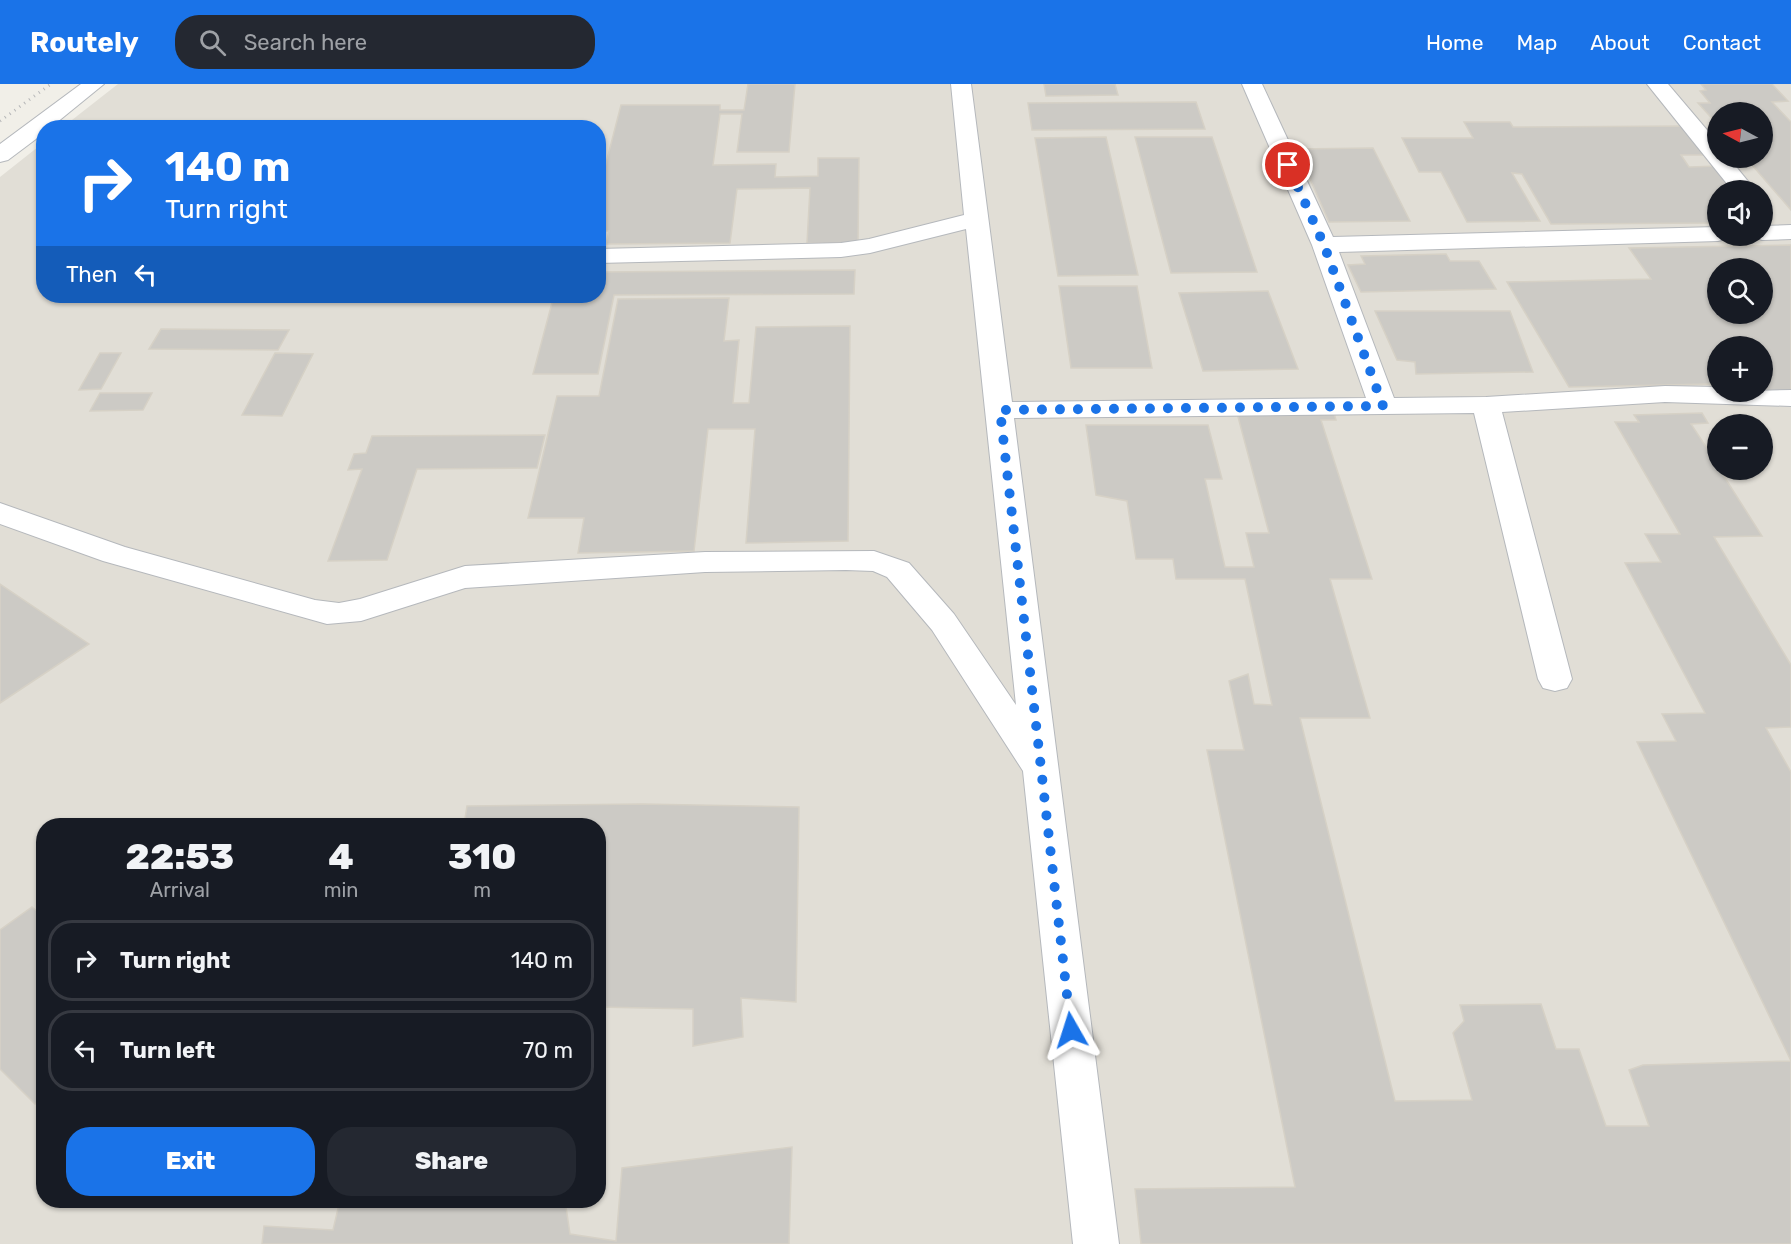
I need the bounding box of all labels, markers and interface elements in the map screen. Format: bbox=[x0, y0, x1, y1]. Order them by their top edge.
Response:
search box bbox=[175, 15, 595, 69]
text: Routely bbox=[30, 26, 139, 59]
icon: search bbox=[196, 26, 229, 59]
text: Search here bbox=[244, 29, 367, 56]
text: Home bbox=[1426, 30, 1483, 55]
text: Map bbox=[1516, 30, 1557, 55]
text: About bbox=[1590, 30, 1650, 55]
text: Contact bbox=[1683, 30, 1761, 55]
north arrow bbox=[1707, 102, 1773, 168]
map controls bbox=[1707, 102, 1773, 480]
pin bbox=[1262, 139, 1313, 190]
text: 140 m bbox=[165, 142, 291, 192]
icon: right bbox=[66, 144, 144, 222]
icon: arrive bbox=[1271, 148, 1304, 181]
button: sound bbox=[1707, 180, 1773, 246]
text: Turn right bbox=[165, 193, 288, 225]
icon: left bbox=[129, 258, 162, 291]
button: search bbox=[1707, 258, 1773, 324]
text: Then bbox=[66, 261, 117, 288]
button: + bbox=[1707, 336, 1773, 402]
button: − bbox=[1707, 414, 1773, 480]
text: 22:53 bbox=[126, 835, 234, 878]
text: 4 bbox=[328, 835, 354, 878]
text: 310 bbox=[448, 835, 516, 878]
text: Arrival bbox=[150, 878, 210, 902]
text: min bbox=[324, 878, 358, 902]
text: m bbox=[473, 878, 491, 902]
icon: right bbox=[69, 944, 102, 977]
text: Turn right bbox=[120, 947, 230, 974]
text: 140 m bbox=[511, 947, 573, 974]
position arrow bbox=[1039, 998, 1103, 1062]
icon: left bbox=[69, 1034, 102, 1067]
text: Turn left bbox=[120, 1037, 215, 1064]
text: 70 m bbox=[523, 1037, 573, 1064]
button: Exit bbox=[66, 1127, 315, 1196]
button: Share bbox=[327, 1127, 576, 1196]

